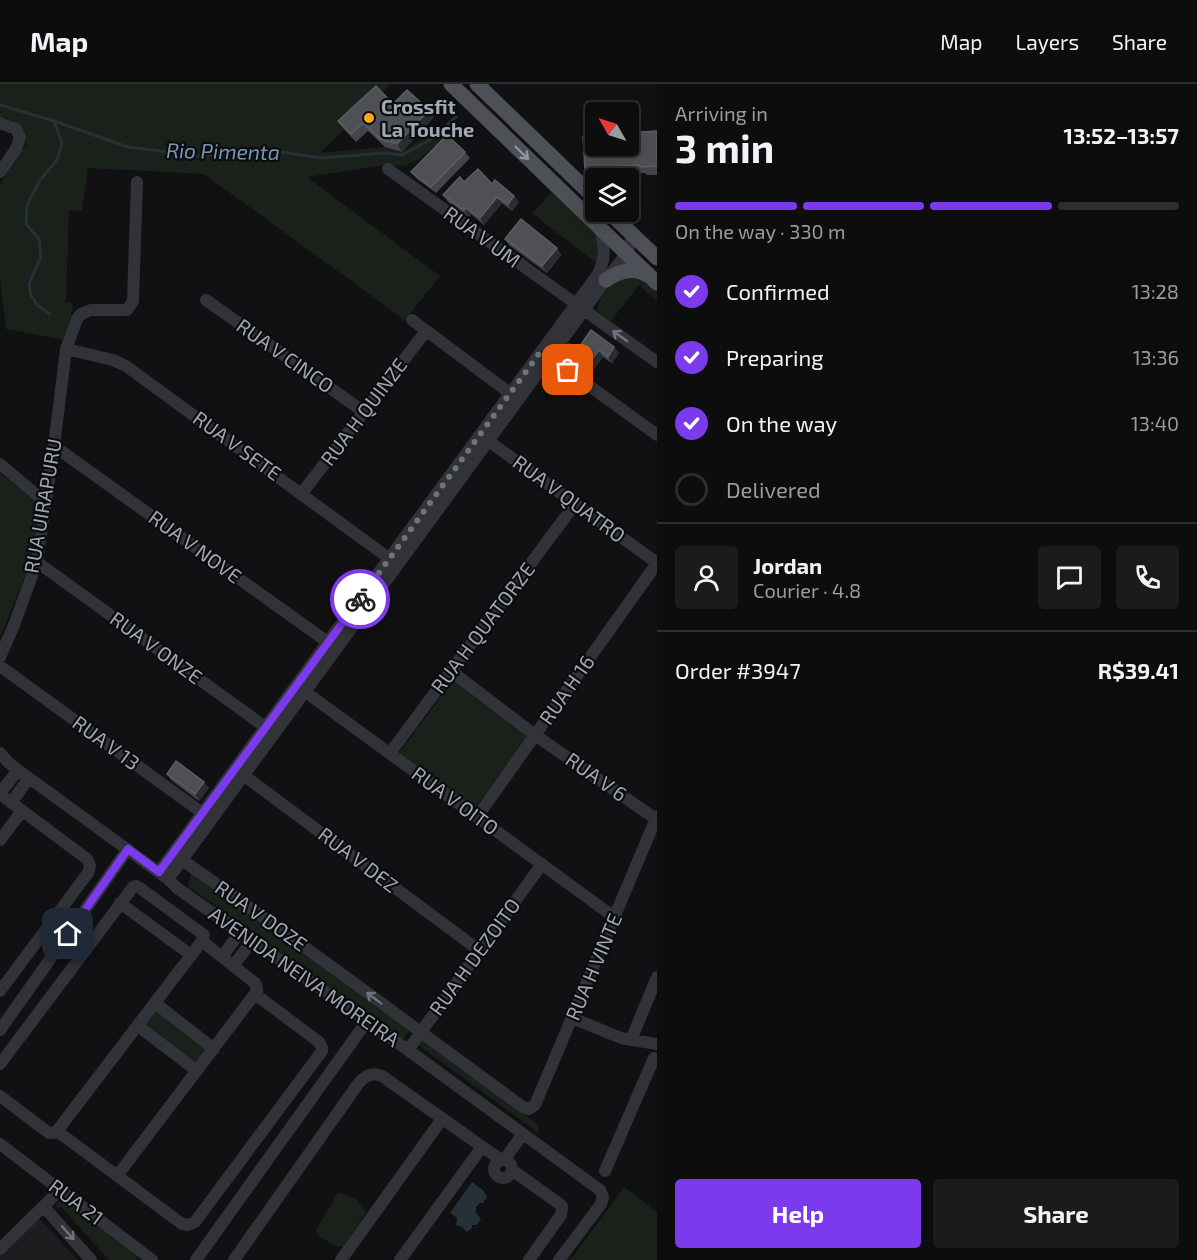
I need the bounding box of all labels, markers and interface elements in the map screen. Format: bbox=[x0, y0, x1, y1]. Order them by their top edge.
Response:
text: Map bbox=[30, 24, 88, 58]
text: Map bbox=[940, 29, 982, 54]
text: Layers bbox=[1015, 29, 1079, 54]
text: Share bbox=[1112, 29, 1167, 54]
place label: Crossfit La Touche bbox=[381, 94, 474, 141]
text: Arriving in bbox=[675, 101, 768, 125]
north arrow bbox=[585, 102, 639, 156]
map controls bbox=[585, 102, 639, 222]
marker: Crossfit La Touche bbox=[362, 111, 376, 125]
text: 13:52–13:57 bbox=[1063, 122, 1179, 148]
text: 3 min bbox=[675, 124, 774, 171]
water label: Rio Pimenta bbox=[166, 137, 280, 164]
one-way arrow bbox=[515, 146, 530, 160]
button: layers bbox=[585, 168, 639, 222]
street label: RUA V UM bbox=[440, 200, 525, 272]
text: On the way · 330 m bbox=[675, 219, 846, 243]
icon: check bbox=[675, 275, 708, 308]
text: Confirmed bbox=[726, 278, 830, 304]
text: 13:28 bbox=[1132, 279, 1179, 303]
street label: RUA V CINCO bbox=[232, 313, 339, 397]
one-way arrow bbox=[613, 330, 629, 342]
icon: check bbox=[675, 341, 708, 374]
pin bbox=[542, 344, 593, 395]
text: Preparing bbox=[726, 344, 824, 370]
text: 13:36 bbox=[1133, 345, 1179, 369]
street label: RUA H QUINZE bbox=[315, 353, 411, 470]
icon: bag bbox=[551, 353, 584, 386]
street label: RUA V SETE bbox=[189, 405, 286, 485]
icon: check bbox=[675, 407, 708, 440]
text: On the way bbox=[726, 410, 837, 436]
text: 13:40 bbox=[1131, 411, 1179, 435]
street label: RUA UIRAPURU bbox=[18, 437, 66, 575]
street label: RUA V QUATRO bbox=[509, 449, 630, 547]
text: Delivered bbox=[726, 476, 821, 502]
street label: RUA V NOVE bbox=[145, 505, 246, 588]
button: person bbox=[675, 546, 738, 609]
button: chat bbox=[1038, 546, 1101, 609]
button: phone bbox=[1116, 546, 1179, 609]
text: Jordan bbox=[753, 552, 822, 578]
street label: RUA H QUATORZE bbox=[425, 557, 539, 697]
courier bbox=[330, 569, 390, 629]
text: Courier · 4.8 bbox=[753, 578, 861, 602]
icon: bike bbox=[344, 583, 377, 616]
street label: RUA V ONZE bbox=[106, 606, 207, 689]
street label: RUA H 16 bbox=[534, 650, 599, 729]
text: Order #3947 bbox=[675, 657, 801, 683]
text: R$39.41 bbox=[1098, 657, 1179, 683]
street label: RUA V 13 bbox=[68, 710, 145, 774]
street label: RUA V 6 bbox=[561, 747, 632, 806]
street label: RUA V OITO bbox=[408, 761, 503, 840]
street label: RUA V DEZ bbox=[314, 821, 403, 897]
street label: RUA V DOZE bbox=[211, 875, 312, 956]
street label: RUA H DEZOITO bbox=[424, 893, 525, 1020]
street label: AVENIDA NEIVA MOREIRA bbox=[205, 901, 405, 1051]
pin bbox=[42, 908, 93, 959]
street label: RUA H VINTE bbox=[560, 910, 626, 1024]
icon: home bbox=[51, 917, 84, 950]
one-way arrow bbox=[366, 992, 382, 1004]
street label: RUA 21 bbox=[45, 1173, 108, 1229]
button: Help bbox=[675, 1179, 921, 1248]
button: Share bbox=[933, 1179, 1179, 1248]
one-way arrow bbox=[61, 1226, 75, 1241]

